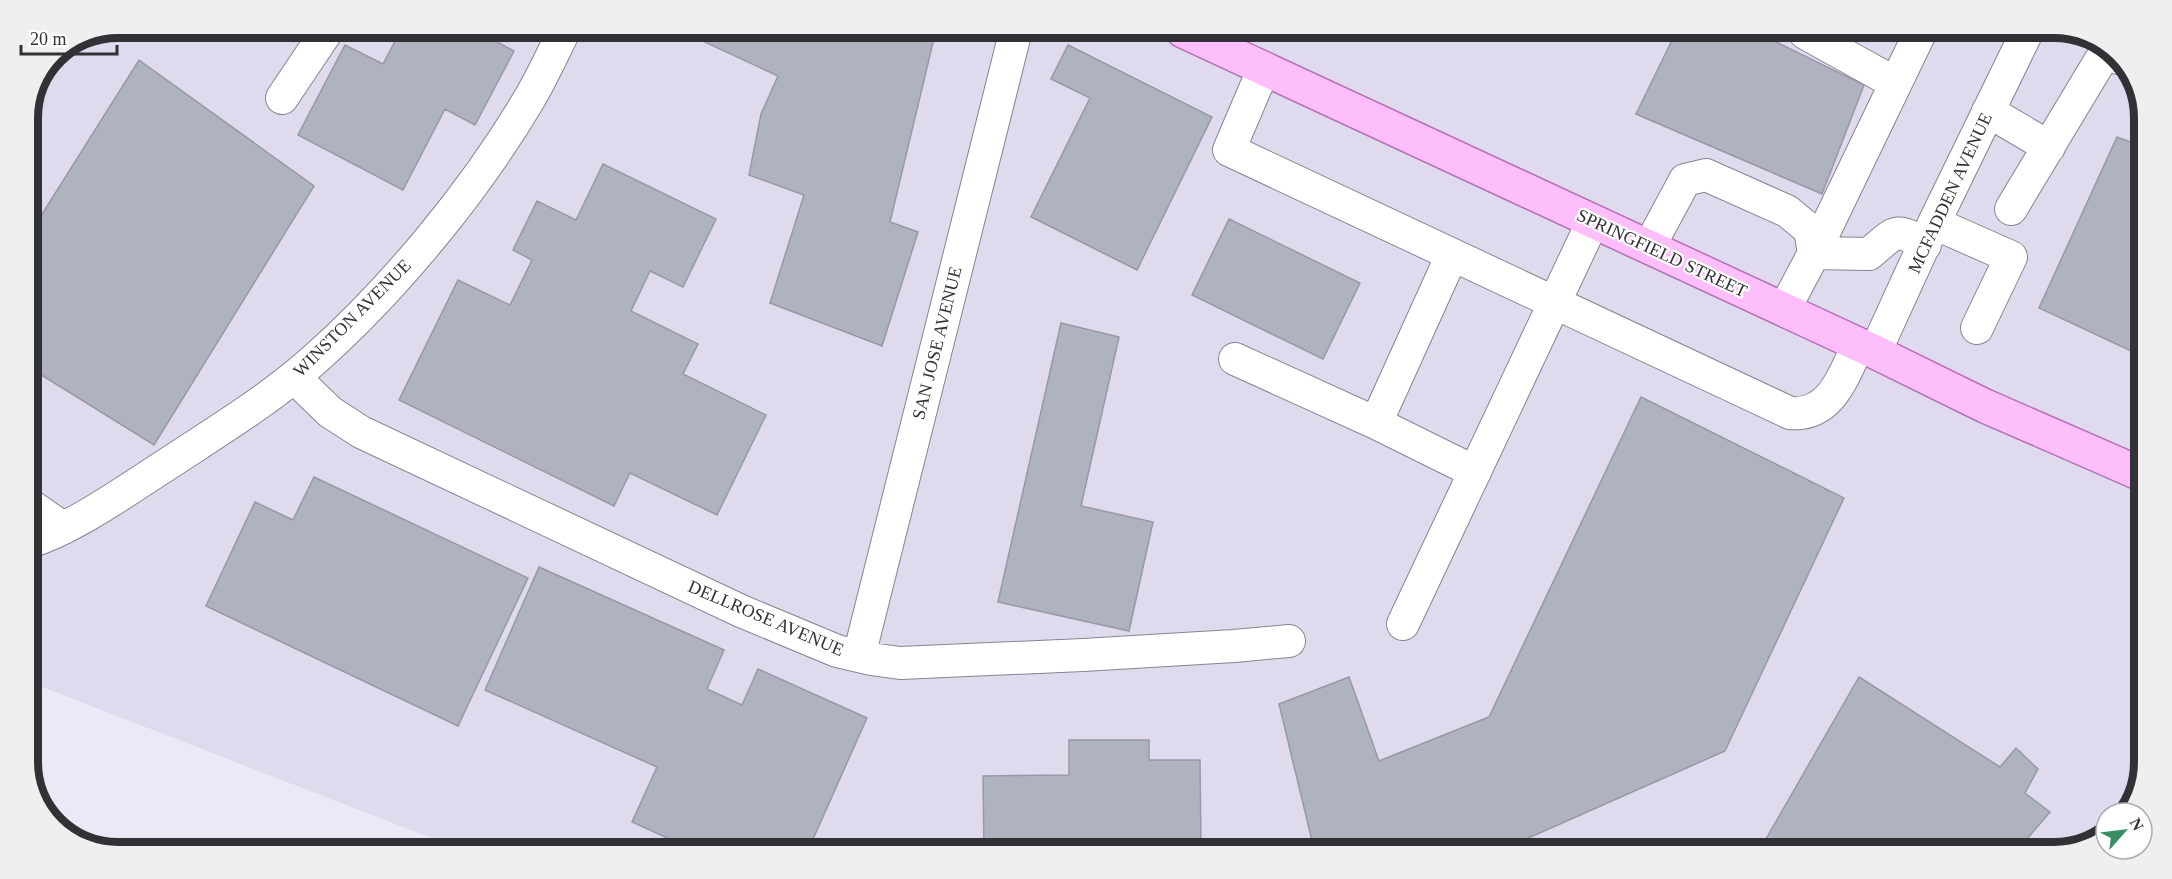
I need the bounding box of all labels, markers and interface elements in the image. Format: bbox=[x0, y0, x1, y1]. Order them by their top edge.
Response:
scale bar bbox=[21, 18, 117, 56]
text: 20 m bbox=[30, 29, 67, 49]
street label: MCFADDEN AVENUE bbox=[1904, 110, 1996, 276]
street label: SPRINGFIELD STREET bbox=[1574, 205, 1750, 301]
street label: WINSTON AVENUE bbox=[289, 255, 415, 381]
street label: SAN JOSE AVENUE bbox=[908, 265, 966, 421]
street label: DELLROSE AVENUE bbox=[685, 576, 847, 660]
north arrow bbox=[2094, 801, 2154, 861]
text: N bbox=[2127, 815, 2147, 834]

